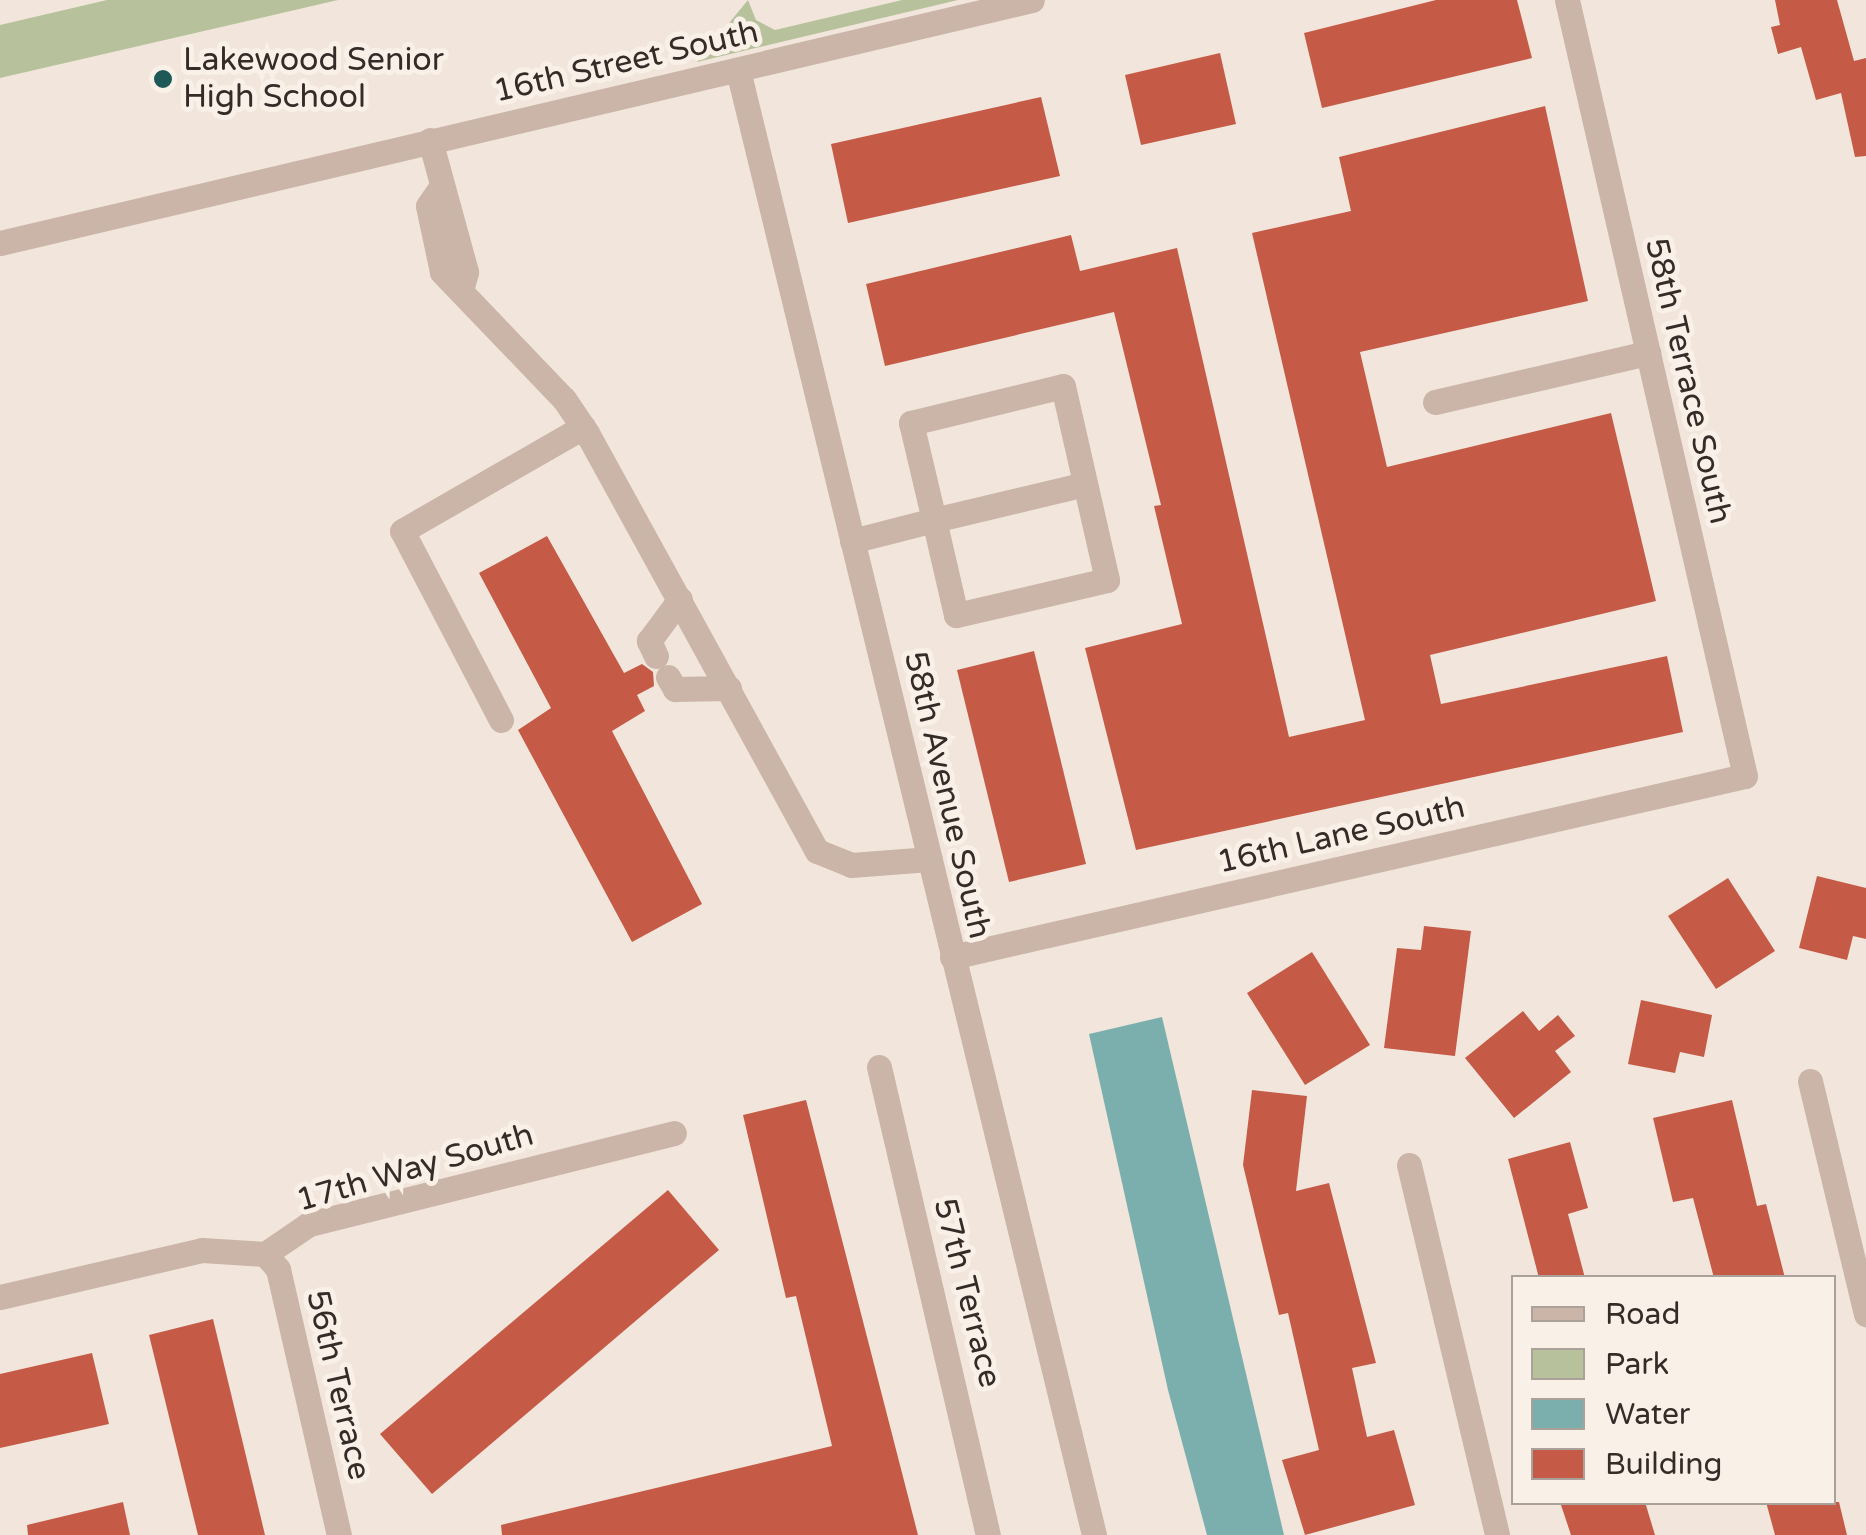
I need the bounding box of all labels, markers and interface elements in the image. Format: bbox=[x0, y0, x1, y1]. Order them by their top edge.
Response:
street label: 16th Street South bbox=[490, 13, 762, 111]
place label: Lakewood Senior High School bbox=[183, 42, 444, 117]
marker: Lakewood Senior High School bbox=[152, 68, 174, 90]
street label: 58th Terrace South bbox=[1636, 234, 1740, 528]
street label: 58th Avenue South bbox=[895, 648, 999, 942]
street label: 16th Lane South bbox=[1213, 788, 1469, 882]
street label: 17th Way South bbox=[292, 1116, 538, 1220]
street label: 57th Terrace bbox=[925, 1195, 1009, 1391]
legend bbox=[1511, 1275, 1836, 1505]
street label: 56th Terrace bbox=[298, 1287, 378, 1483]
text: Road bbox=[1605, 1296, 1680, 1333]
text: Park bbox=[1605, 1346, 1669, 1383]
text: Water bbox=[1605, 1396, 1690, 1433]
text: Building bbox=[1605, 1446, 1722, 1483]

